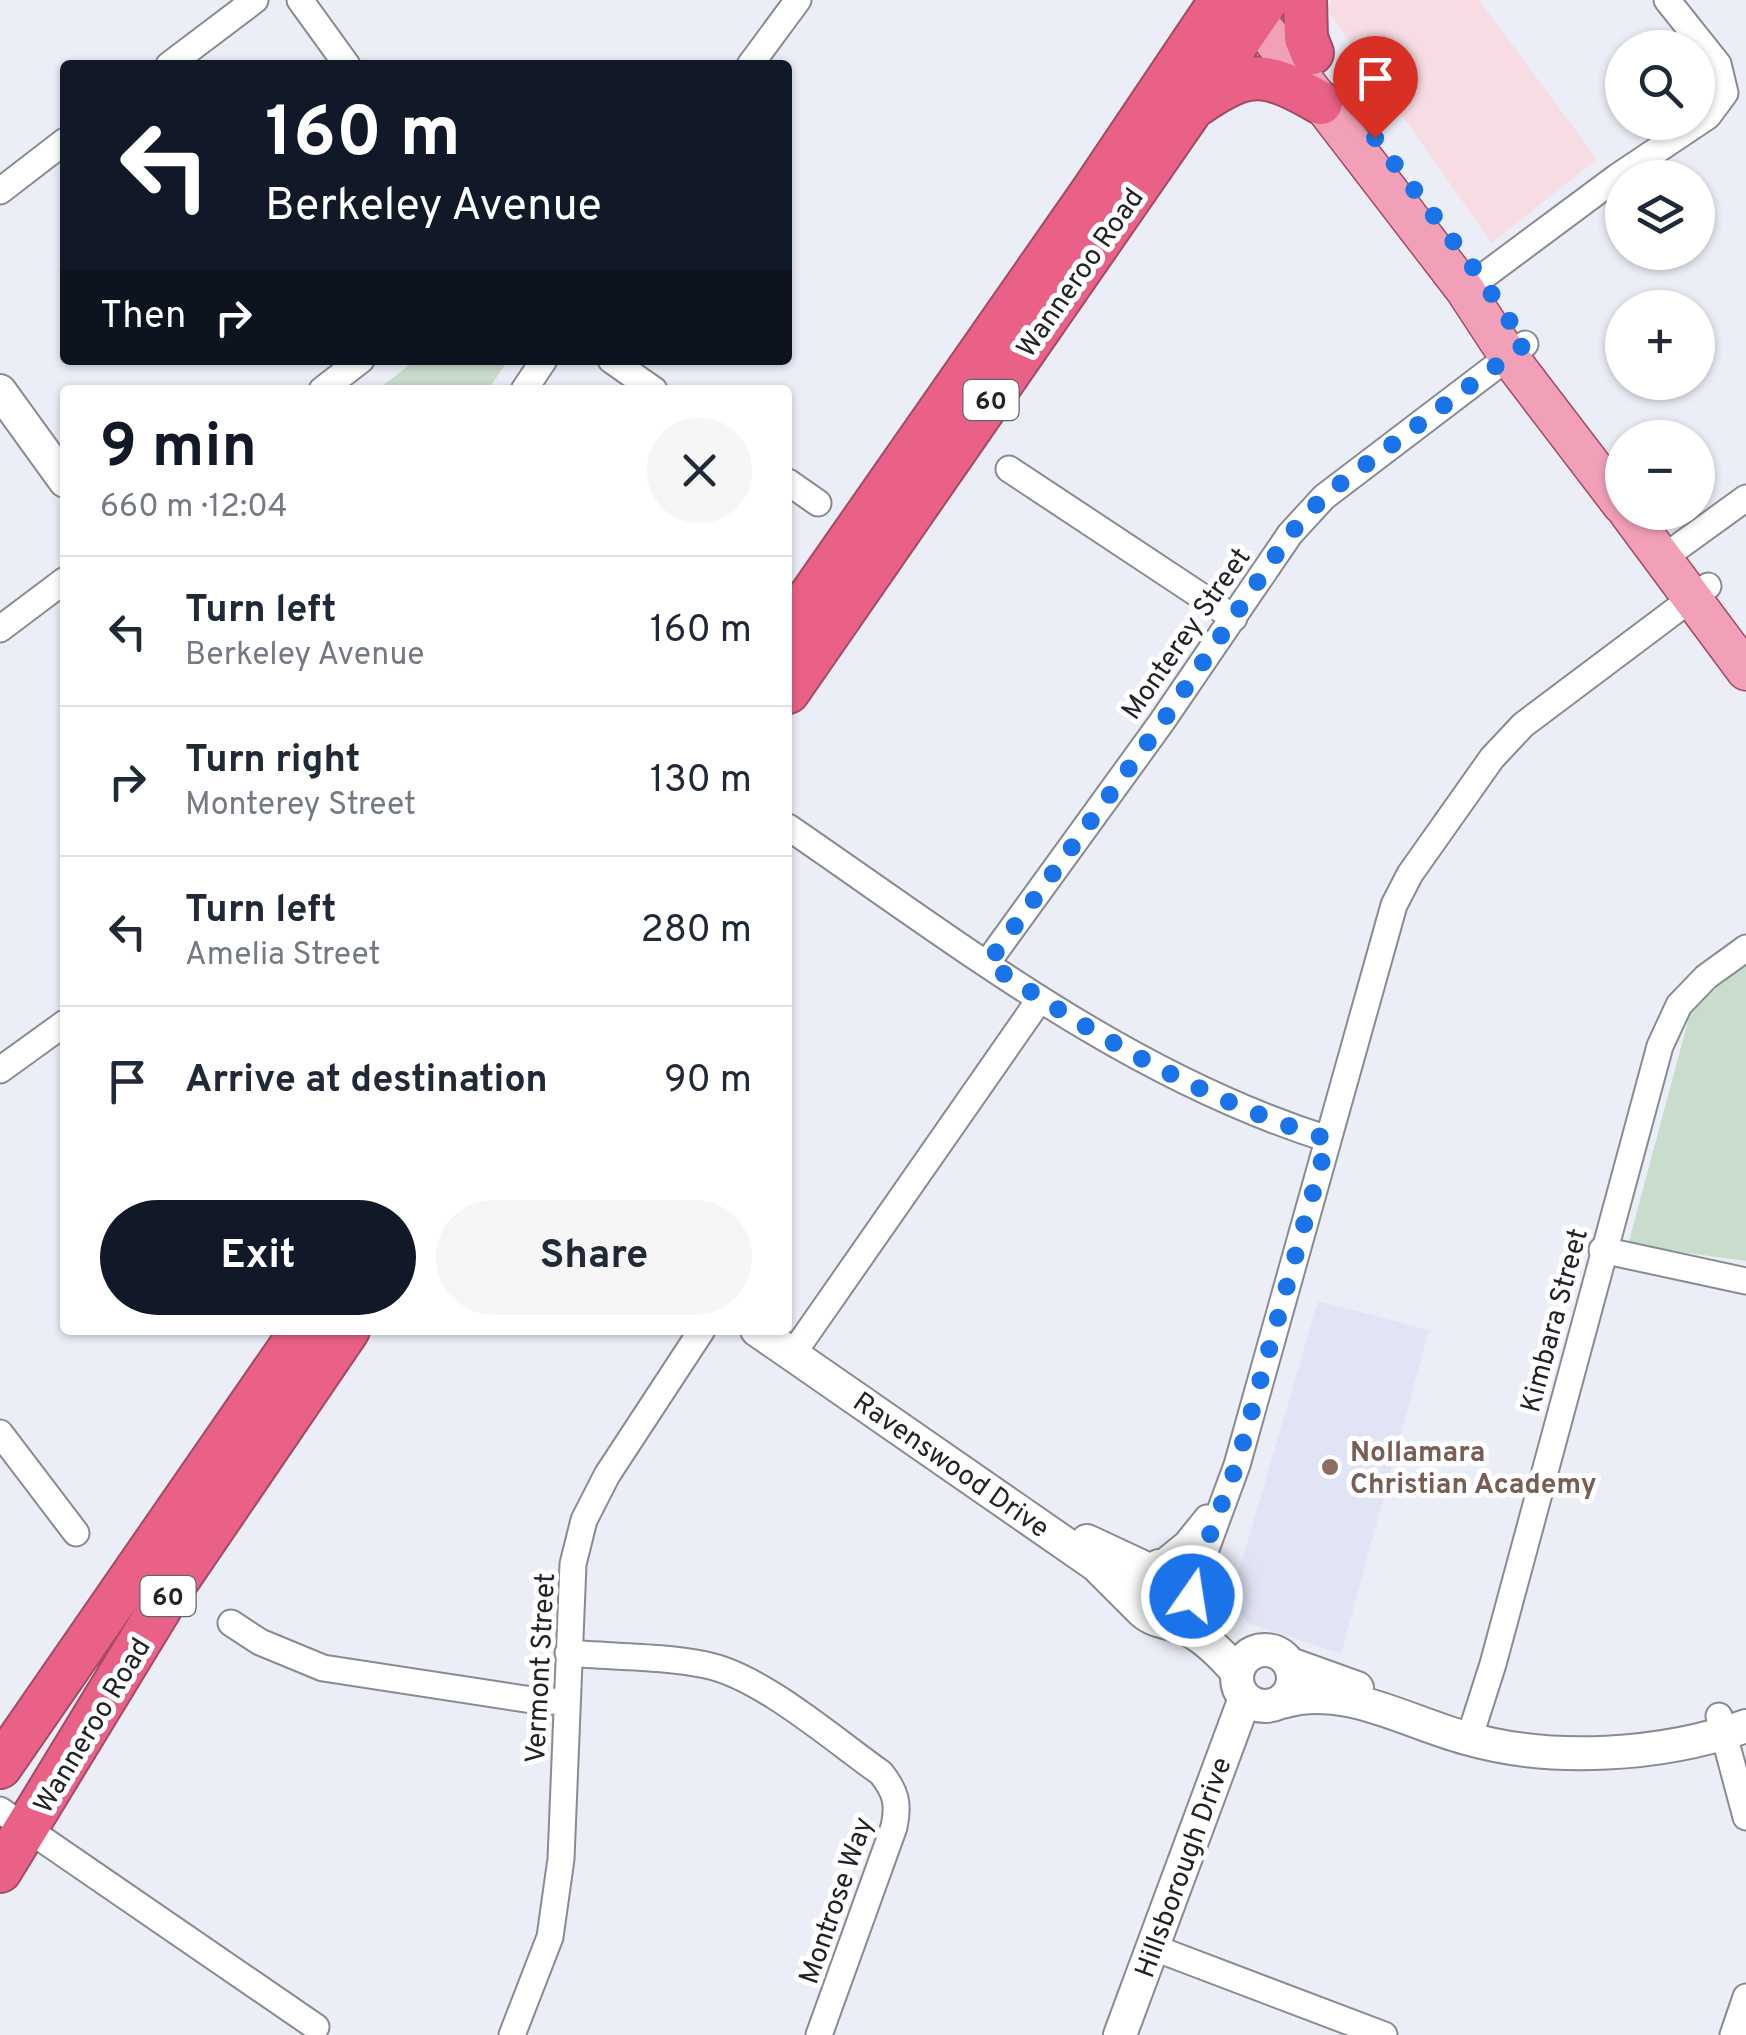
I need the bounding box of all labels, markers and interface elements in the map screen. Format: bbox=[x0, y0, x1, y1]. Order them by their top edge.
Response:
map controls bbox=[1605, 30, 1715, 530]
button: search bbox=[1605, 30, 1715, 140]
pin bbox=[1333, 36, 1418, 139]
icon: arrive bbox=[1348, 51, 1403, 106]
text: 160 m bbox=[265, 92, 461, 181]
icon: left bbox=[100, 100, 230, 230]
button: layers bbox=[1605, 160, 1715, 270]
text: Berkeley Avenue bbox=[265, 179, 602, 236]
street label: Wanneroo Road bbox=[1010, 182, 1153, 365]
icon: right bbox=[206, 290, 261, 345]
button: + bbox=[1605, 290, 1715, 400]
text: Then bbox=[100, 293, 186, 342]
road number: 60 bbox=[964, 380, 1018, 420]
text: 9 min bbox=[100, 412, 257, 488]
button: close bbox=[647, 418, 752, 523]
button: − bbox=[1605, 420, 1715, 530]
text: 660 m · 12:04 bbox=[100, 488, 288, 528]
street label: Monterey Street bbox=[1115, 542, 1260, 728]
text: Turn left bbox=[185, 587, 337, 636]
icon: left bbox=[100, 604, 155, 659]
text: 160 m bbox=[650, 607, 752, 656]
text: Berkeley Avenue bbox=[185, 636, 424, 676]
text: Turn right bbox=[185, 737, 360, 786]
icon: right bbox=[100, 754, 155, 809]
text: 130 m bbox=[650, 757, 752, 806]
text: Monterey Street bbox=[185, 786, 416, 826]
text: Turn left bbox=[185, 887, 337, 936]
icon: left bbox=[100, 904, 155, 959]
text: 280 m bbox=[640, 907, 752, 956]
text: Amelia Street bbox=[185, 936, 381, 976]
icon: arrive bbox=[100, 1054, 155, 1109]
text: Arrive at destination bbox=[185, 1057, 548, 1106]
text: 90 m bbox=[664, 1057, 752, 1106]
button: Exit bbox=[100, 1200, 416, 1315]
button: Share bbox=[436, 1200, 752, 1315]
street label: Kimbara Street bbox=[1514, 1225, 1598, 1417]
street label: Ravenswood Drive bbox=[845, 1385, 1056, 1548]
place label: Nollamara Christian Academy bbox=[1350, 1436, 1597, 1504]
marker: Nollamara Christian Academy bbox=[1319, 1456, 1341, 1478]
position arrow bbox=[1140, 1544, 1244, 1648]
street label: Vermont Street bbox=[519, 1572, 565, 1764]
road number: 60 bbox=[140, 1576, 196, 1616]
street label: Wanneroo Road bbox=[27, 1632, 160, 1821]
street label: Hillsborough Drive bbox=[1128, 1753, 1241, 1983]
street label: Montrose Way bbox=[792, 1813, 883, 1989]

